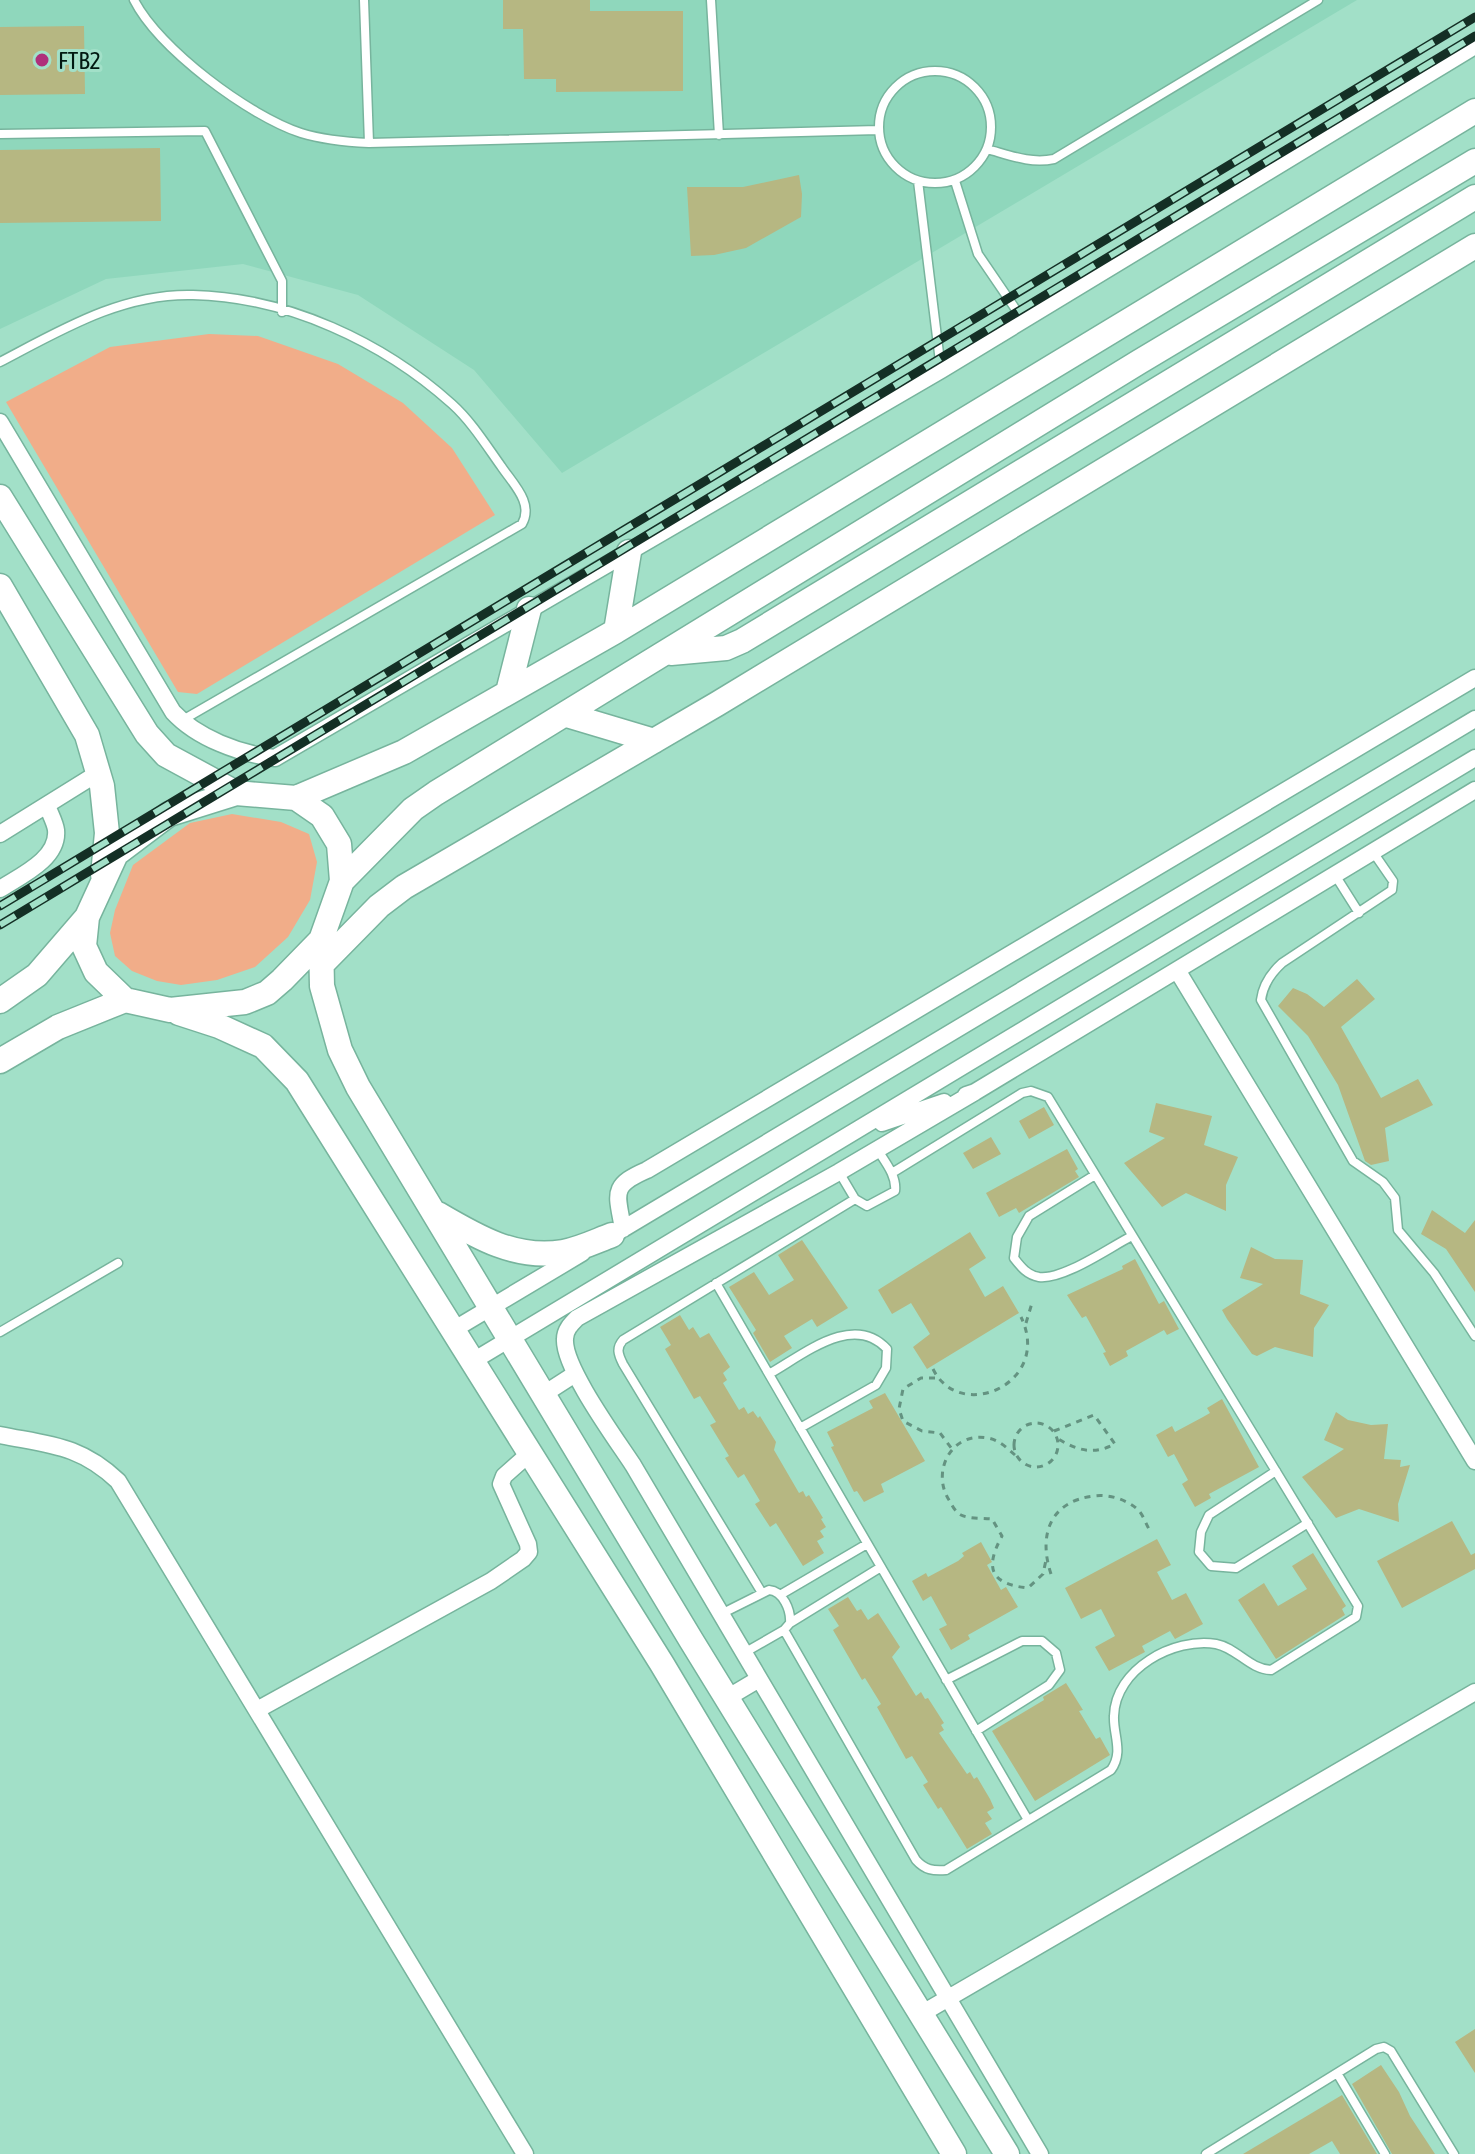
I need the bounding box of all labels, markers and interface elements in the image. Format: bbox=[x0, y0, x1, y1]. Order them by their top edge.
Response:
place label: FTB2 bbox=[58, 47, 101, 74]
marker: FTB2 bbox=[33, 51, 51, 69]

